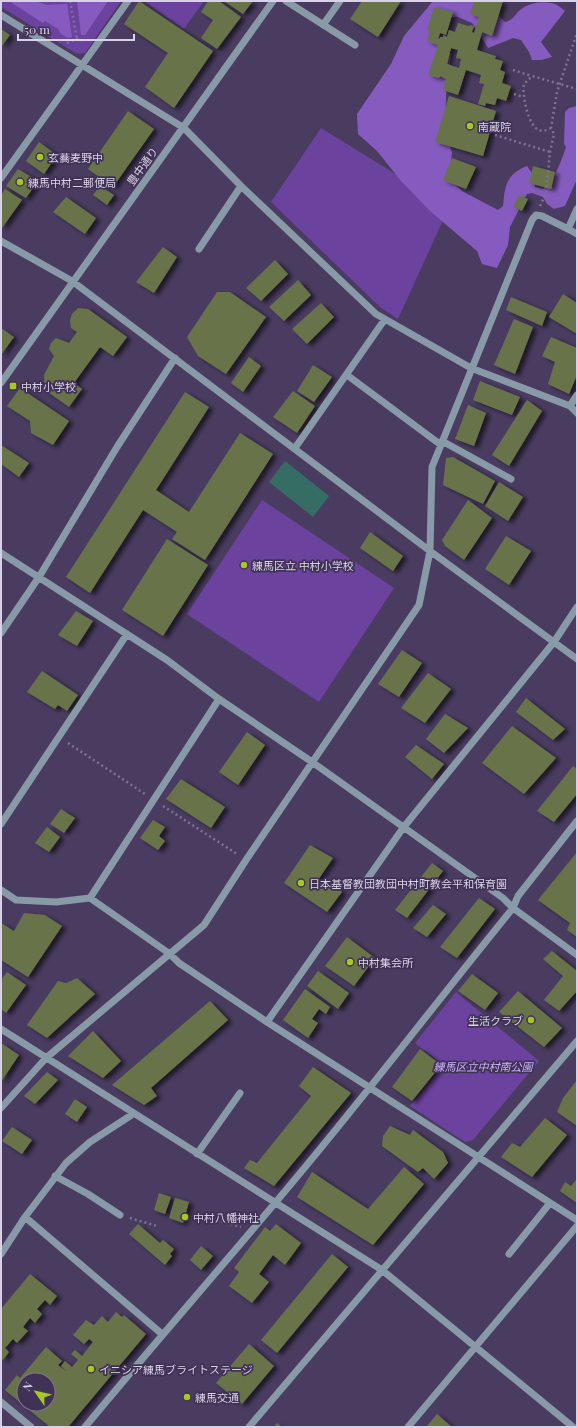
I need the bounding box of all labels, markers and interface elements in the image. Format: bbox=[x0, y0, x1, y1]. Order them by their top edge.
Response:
scale bar bbox=[18, 16, 134, 42]
text: 50 m bbox=[24, 21, 50, 37]
place label: 南蔵院 bbox=[478, 119, 511, 134]
marker: 南蔵院 bbox=[465, 121, 475, 131]
street label: 豊中通り bbox=[123, 144, 161, 188]
place label: 玄蕎麦野中 bbox=[48, 150, 103, 165]
marker: 玄蕎麦野中 bbox=[35, 152, 45, 162]
place label: 練馬中村二郵便局 bbox=[28, 175, 116, 190]
marker: 練馬中村二郵便局 bbox=[15, 177, 25, 187]
place label: 中村小学校 bbox=[21, 379, 76, 394]
marker: 中村小学校 bbox=[8, 381, 18, 391]
place label: 練馬区立 中村小学校 bbox=[252, 558, 354, 573]
marker: 練馬区立 中村小学校 bbox=[239, 560, 249, 570]
place label: 日本基督教団教団中村町教会平和保育園 bbox=[309, 876, 507, 891]
marker: 日本基督教団教団中村町教会平和保育園 bbox=[296, 878, 306, 888]
place label: 中村集会所 bbox=[358, 955, 414, 970]
marker: 中村集会所 bbox=[345, 957, 355, 967]
place label: 生活クラブ bbox=[468, 1013, 523, 1028]
marker: 生活クラブ bbox=[526, 1015, 536, 1025]
park label: 練馬区立中村南公園 bbox=[434, 1059, 534, 1074]
place label: 中村八幡神社 bbox=[193, 1210, 259, 1225]
marker: 中村八幡神社 bbox=[180, 1212, 190, 1222]
place label: イニシア練馬ブライトステージ bbox=[99, 1362, 253, 1377]
marker: イニシア練馬ブライトステージ bbox=[86, 1364, 96, 1374]
north arrow bbox=[16, 1372, 56, 1412]
text: N bbox=[19, 1379, 36, 1394]
place label: 練馬交通 bbox=[195, 1390, 239, 1405]
marker: 練馬交通 bbox=[182, 1392, 192, 1402]

